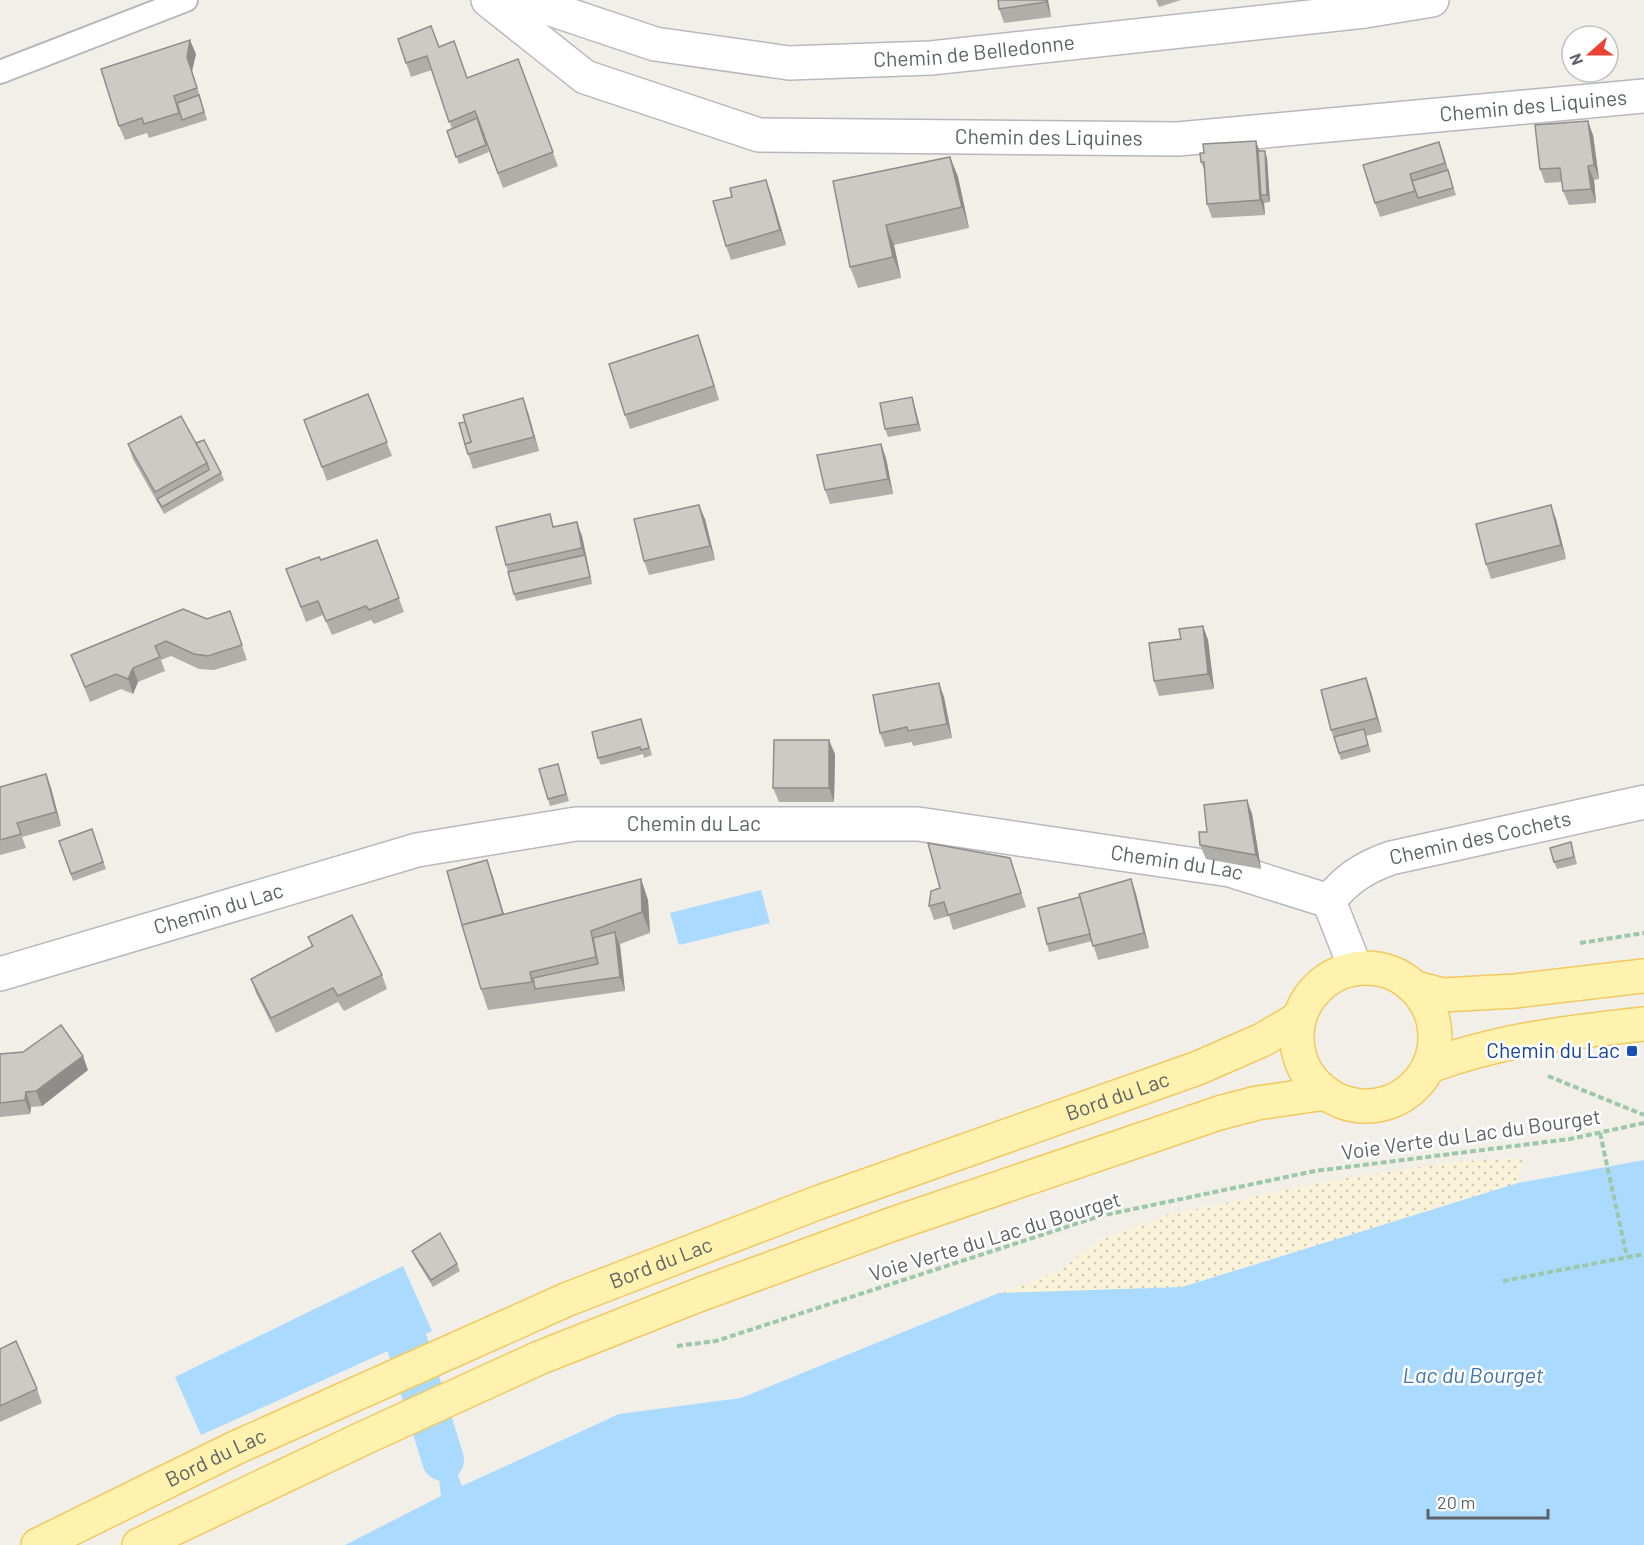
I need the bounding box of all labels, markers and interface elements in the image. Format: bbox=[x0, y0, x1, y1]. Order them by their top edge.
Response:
north arrow bbox=[1560, 24, 1620, 84]
street label: Chemin de Belledonne bbox=[873, 29, 1076, 71]
text: N bbox=[1565, 51, 1586, 68]
street label: Chemin des Liquines bbox=[1438, 84, 1628, 126]
street label: Chemin des Liquines bbox=[955, 123, 1143, 150]
street label: Chemin des Cochets bbox=[1387, 805, 1573, 869]
street label: Chemin du Lac bbox=[627, 810, 761, 835]
street label: Chemin du Lac bbox=[1109, 839, 1247, 885]
street label: Chemin du Lac bbox=[150, 877, 286, 939]
place label: Chemin du Lac bbox=[1486, 1037, 1620, 1062]
marker: Chemin du Lac bbox=[1625, 1044, 1639, 1058]
street label: Bord du Lac bbox=[1062, 1065, 1172, 1125]
street label: Voie Verte du Lac du Bourget bbox=[1340, 1103, 1602, 1164]
street label: Voie Verte du Lac du Bourget bbox=[866, 1185, 1123, 1286]
street label: Bord du Lac bbox=[605, 1231, 715, 1293]
water label: Lac du Bourget bbox=[1403, 1361, 1544, 1387]
street label: Bord du Lac bbox=[161, 1422, 269, 1491]
scale bar bbox=[1428, 1482, 1548, 1520]
text: 20 m bbox=[1437, 1491, 1475, 1513]

